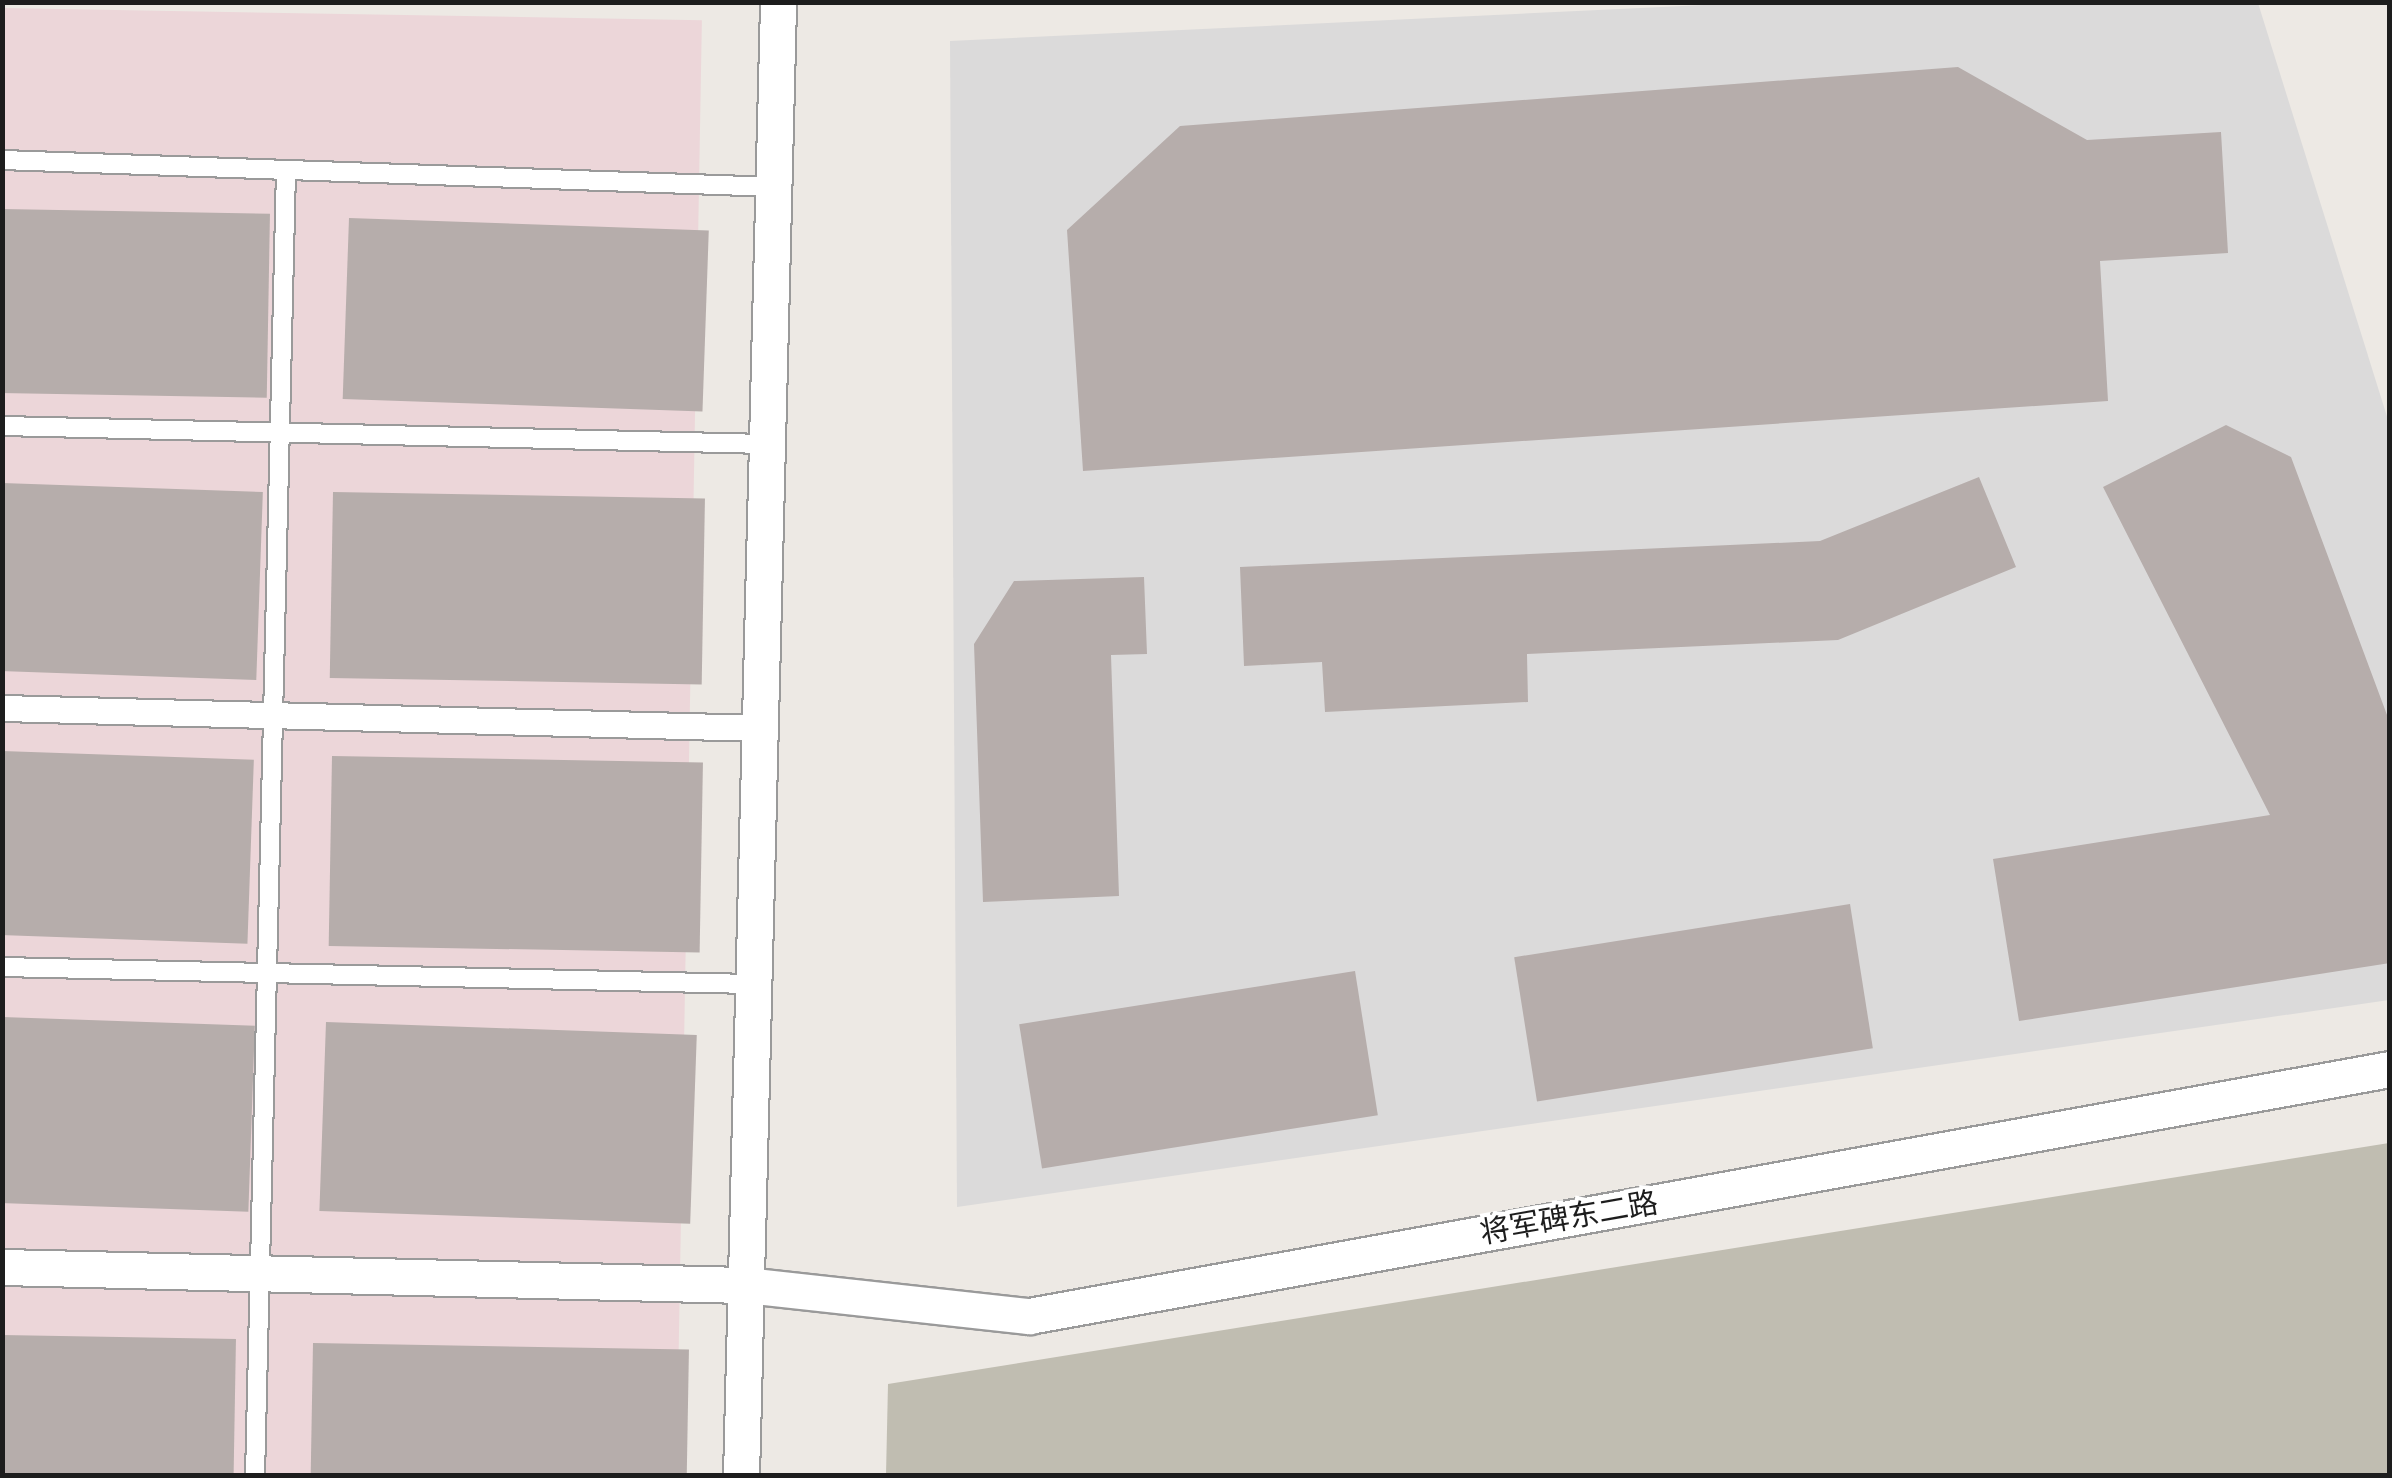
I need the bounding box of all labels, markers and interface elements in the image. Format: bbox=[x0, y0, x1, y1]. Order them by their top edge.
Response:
street label: 将军碑东二路 bbox=[1477, 1185, 1661, 1251]

